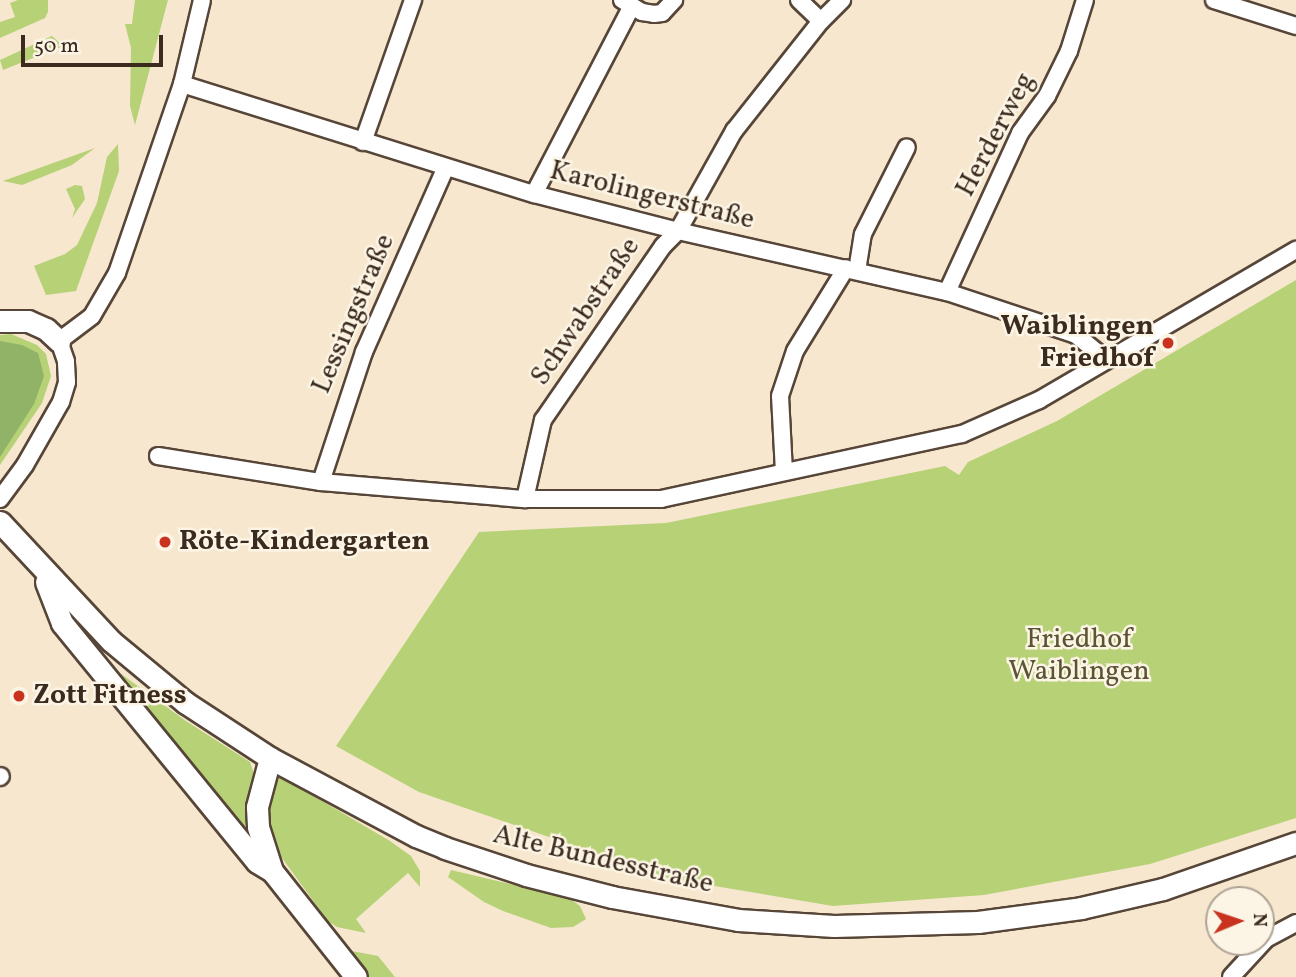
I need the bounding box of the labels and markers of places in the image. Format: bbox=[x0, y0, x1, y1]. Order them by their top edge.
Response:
place label: Waiblingen Friedhof bbox=[1001, 310, 1154, 376]
marker: Waiblingen Friedhof bbox=[1160, 335, 1176, 351]
place label: Röte-Kindergarten bbox=[179, 525, 430, 559]
marker: Röte-Kindergarten bbox=[157, 534, 173, 550]
place label: Zott Fitness bbox=[33, 679, 187, 713]
marker: Zott Fitness bbox=[11, 688, 27, 704]

